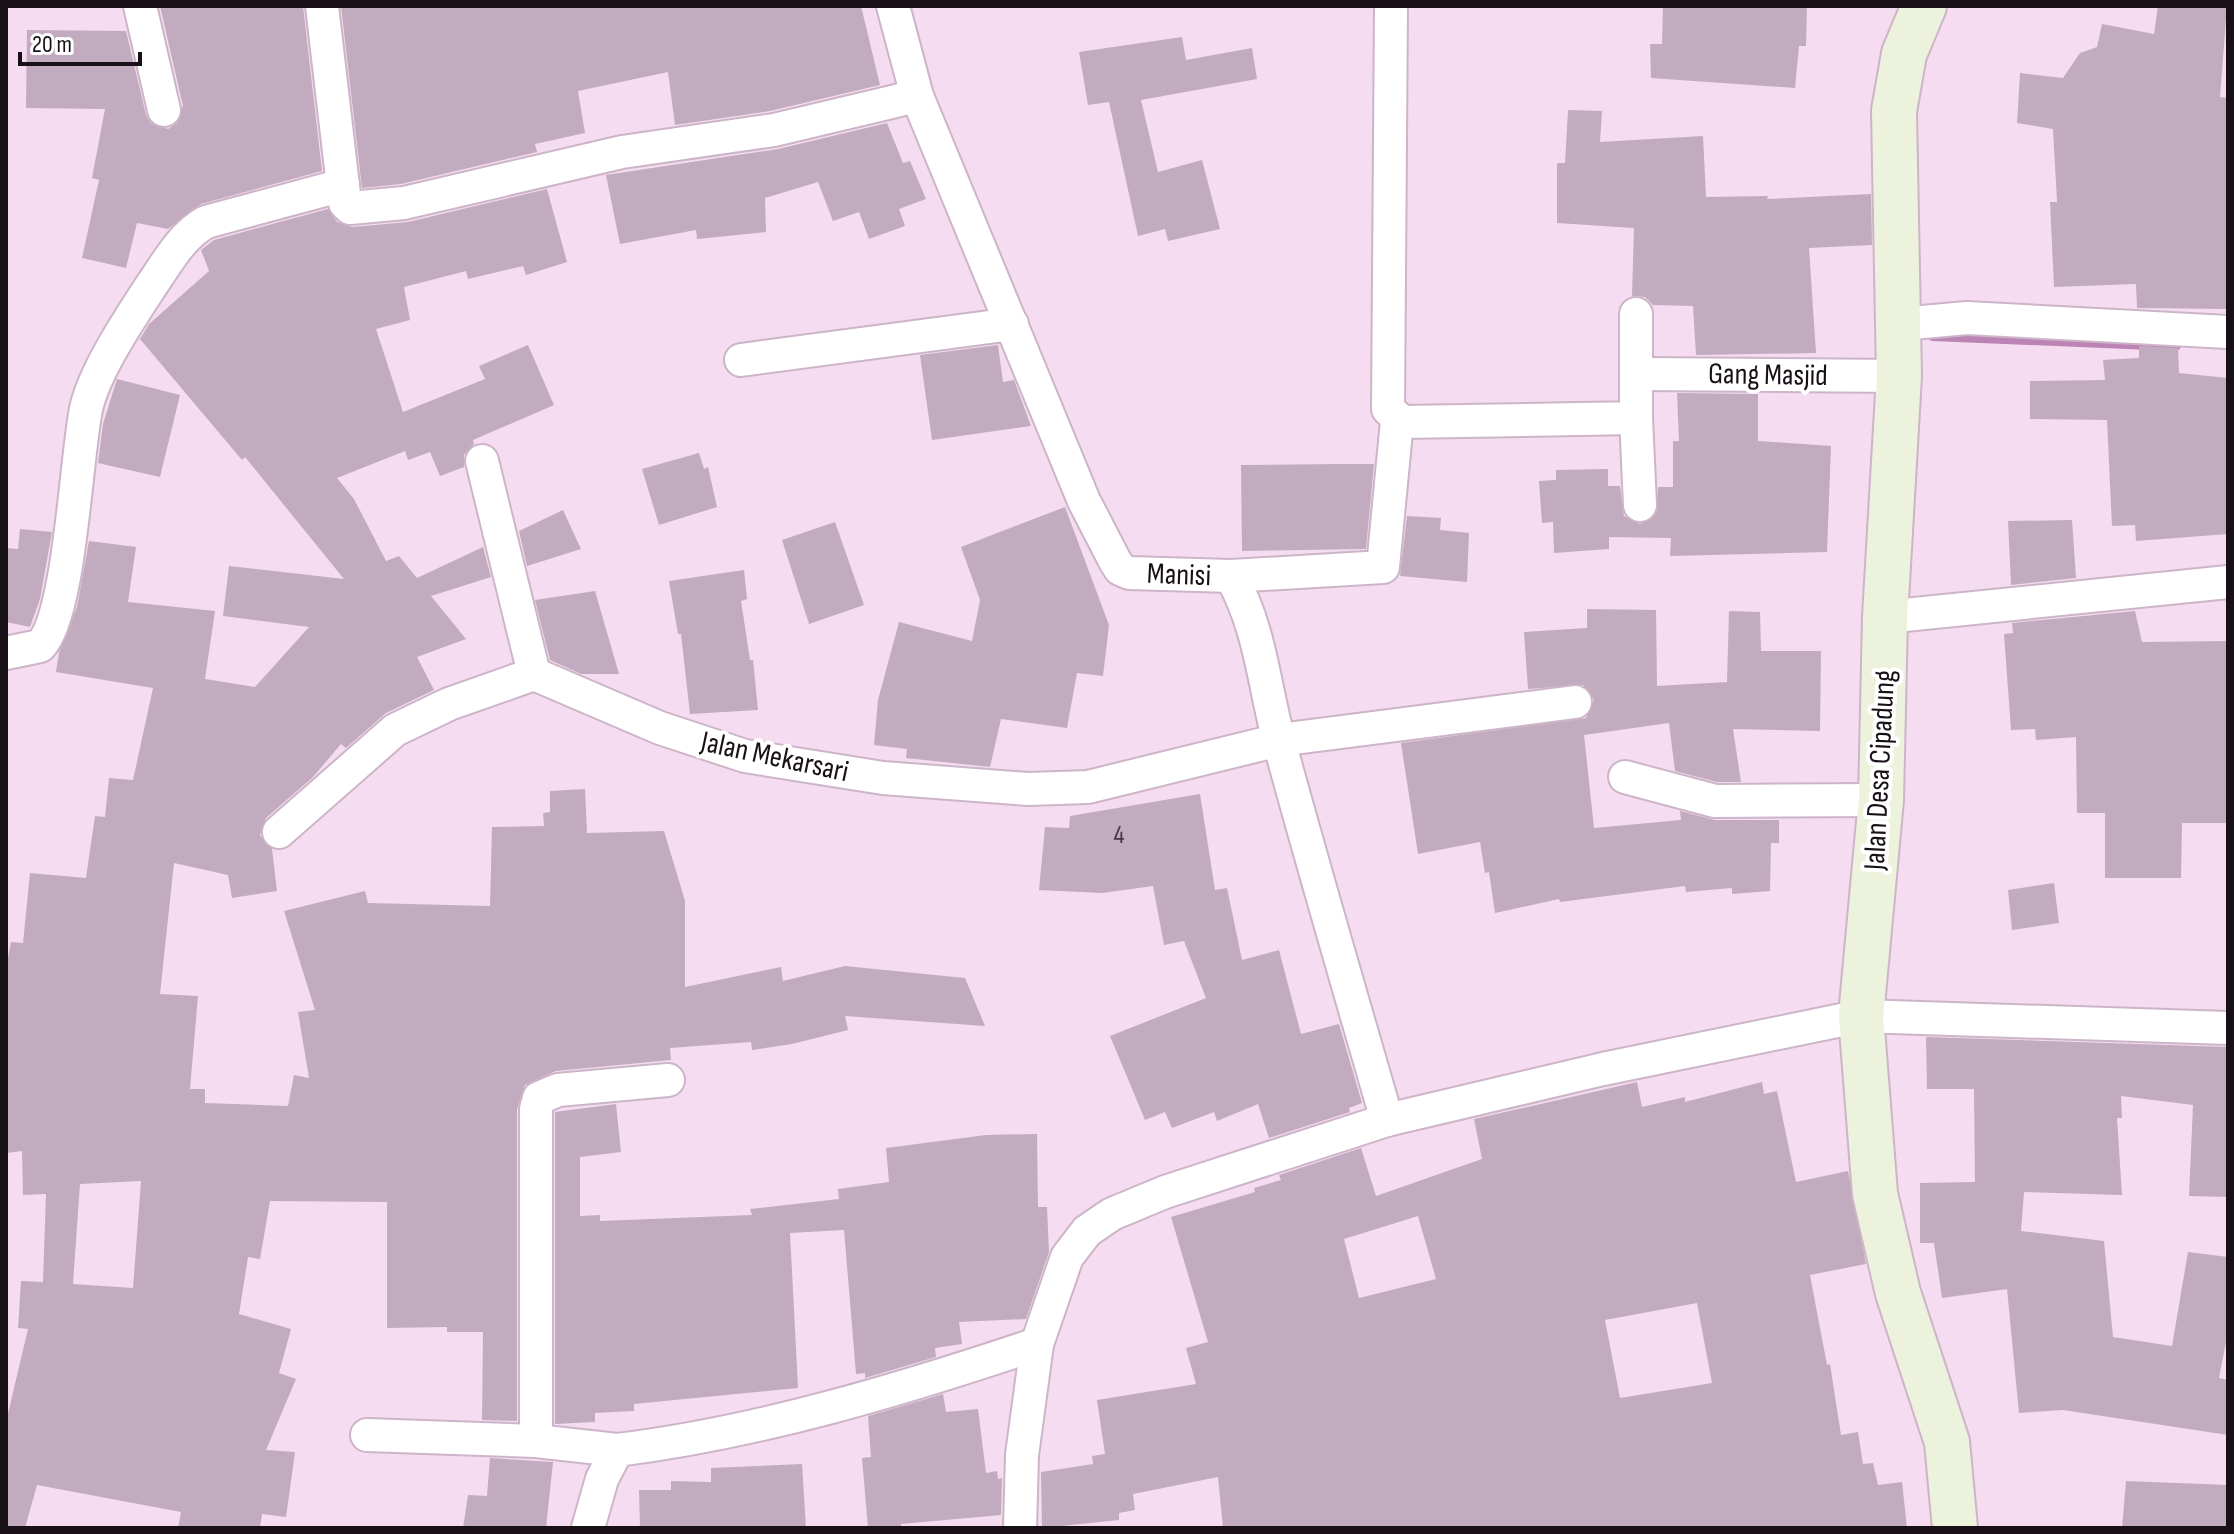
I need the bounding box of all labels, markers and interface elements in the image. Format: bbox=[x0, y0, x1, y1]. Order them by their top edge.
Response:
scale bar bbox=[20, 16, 140, 66]
text: 20 m bbox=[32, 30, 72, 59]
street label: Gang Masjid bbox=[1708, 356, 1828, 394]
street label: Manisi bbox=[1146, 556, 1212, 594]
street label: Jalan Desa Cipadung bbox=[1857, 669, 1903, 872]
street label: Jalan Mekarsari bbox=[697, 724, 852, 790]
house number: 4 bbox=[1114, 820, 1125, 851]

